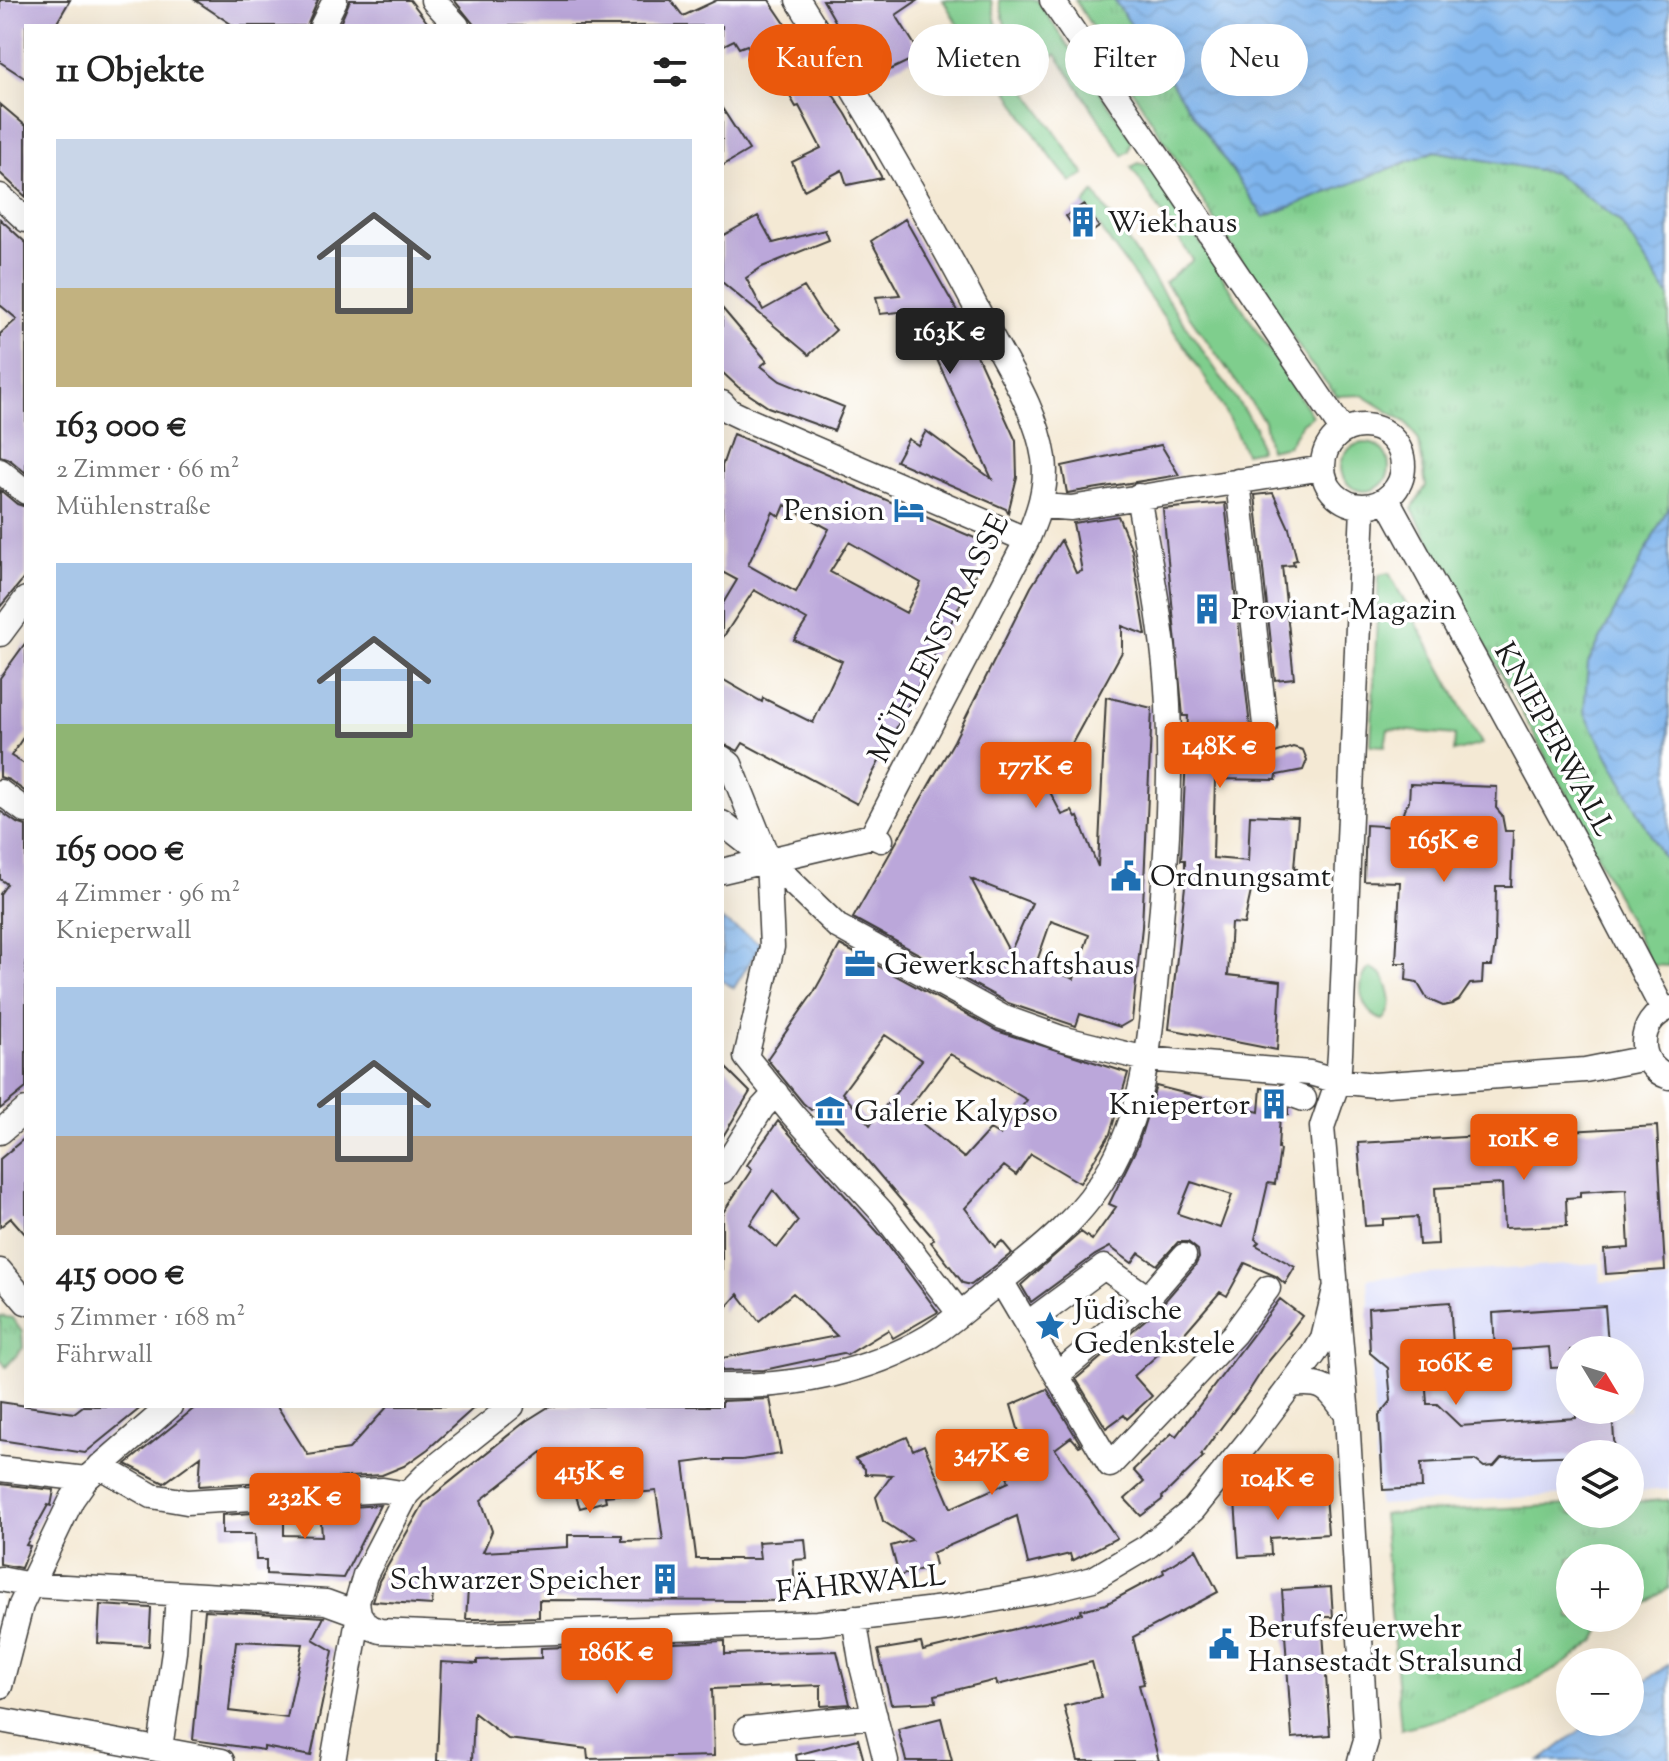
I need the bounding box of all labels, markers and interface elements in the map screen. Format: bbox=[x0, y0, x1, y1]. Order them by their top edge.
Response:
chip: Kaufen bbox=[748, 24, 892, 96]
chip: Mieten bbox=[908, 24, 1049, 96]
chip: Filter bbox=[1065, 24, 1185, 96]
chip: Neu bbox=[1201, 24, 1308, 96]
text: 11 Objekte bbox=[56, 48, 205, 97]
icon: filters bbox=[648, 50, 692, 94]
icon: home bbox=[302, 191, 446, 335]
place label: Wiekhaus bbox=[1107, 203, 1237, 246]
building icon: Wiekhaus bbox=[1066, 205, 1100, 239]
pin: 163K € bbox=[885, 308, 1015, 376]
text: 163K € bbox=[914, 315, 986, 352]
text: 163 000 € bbox=[56, 403, 188, 452]
text: 2 Zimmer · 66 m² bbox=[56, 452, 240, 489]
text: Mühlenstraße bbox=[56, 489, 211, 526]
place label: Pension bbox=[783, 491, 885, 534]
hotel icon: Pension bbox=[892, 493, 926, 527]
street label: MÜHLENSTRASSE bbox=[859, 507, 1022, 771]
place label: Proviant-Magazin bbox=[1231, 590, 1457, 633]
building icon: Proviant-Magazin bbox=[1190, 592, 1224, 626]
icon: home bbox=[302, 615, 446, 759]
street label: KNIEPERWALL bbox=[1482, 635, 1624, 845]
pin: 148K € bbox=[1155, 722, 1285, 790]
text: 148K € bbox=[1182, 729, 1258, 766]
pin: 177K € bbox=[971, 742, 1101, 810]
text: 177K € bbox=[998, 749, 1074, 786]
pin: 165K € bbox=[1379, 816, 1509, 884]
text: 165K € bbox=[1409, 823, 1479, 860]
text: 165 000 € bbox=[56, 827, 185, 876]
place label: Ordnungsamt bbox=[1150, 857, 1331, 900]
public building icon: Ordnungsamt bbox=[1109, 859, 1143, 893]
text: 4 Zimmer · 96 m² bbox=[56, 876, 240, 913]
text: Knieperwall bbox=[56, 913, 192, 950]
place label: Gewerkschaftshaus bbox=[884, 945, 1134, 988]
office icon: Gewerkschaftshaus bbox=[843, 947, 877, 981]
icon: home bbox=[302, 1039, 446, 1183]
place label: Kniepertor bbox=[1109, 1085, 1250, 1128]
building icon: Kniepertor bbox=[1257, 1087, 1291, 1121]
place label: Galerie Kalypso bbox=[854, 1092, 1058, 1135]
museum icon: Galerie Kalypso bbox=[813, 1094, 847, 1128]
pin: 101K € bbox=[1459, 1114, 1589, 1182]
text: 101K € bbox=[1488, 1121, 1560, 1158]
text: 415 000 € bbox=[56, 1251, 186, 1300]
place label: Jüdische Gedenkstele bbox=[1072, 1290, 1235, 1367]
text: 5 Zimmer · 168 m² bbox=[56, 1300, 245, 1337]
place icon: Jüdische Gedenkstele bbox=[1033, 1309, 1067, 1343]
north arrow bbox=[1556, 1336, 1644, 1424]
map controls bbox=[1556, 1336, 1644, 1736]
text: Fährwall bbox=[56, 1337, 153, 1374]
pin: 106K € bbox=[1391, 1339, 1521, 1407]
text: 106K € bbox=[1418, 1346, 1494, 1383]
pin: 347K € bbox=[927, 1429, 1057, 1497]
text: 347K € bbox=[954, 1436, 1030, 1473]
button: layers bbox=[1556, 1440, 1644, 1528]
pin: 415K € bbox=[525, 1447, 655, 1515]
text: 415K € bbox=[554, 1454, 626, 1491]
pin: 104K € bbox=[1213, 1454, 1343, 1522]
text: 104K € bbox=[1241, 1461, 1315, 1498]
pin: 232K € bbox=[240, 1473, 370, 1541]
text: 232K € bbox=[267, 1480, 343, 1517]
button: + bbox=[1556, 1544, 1644, 1632]
street label: FÄHRWALL bbox=[774, 1555, 948, 1616]
place label: Schwarzer Speicher bbox=[390, 1560, 641, 1603]
building icon: Schwarzer Speicher bbox=[648, 1562, 682, 1596]
place label: Berufsfeuerwehr Hansestadt Stralsund bbox=[1248, 1608, 1523, 1685]
public building icon: Berufsfeuerwehr Hansestadt Stralsund bbox=[1207, 1627, 1241, 1661]
pin: 186K € bbox=[552, 1628, 682, 1696]
text: 186K € bbox=[579, 1635, 655, 1672]
button: − bbox=[1556, 1648, 1644, 1736]

